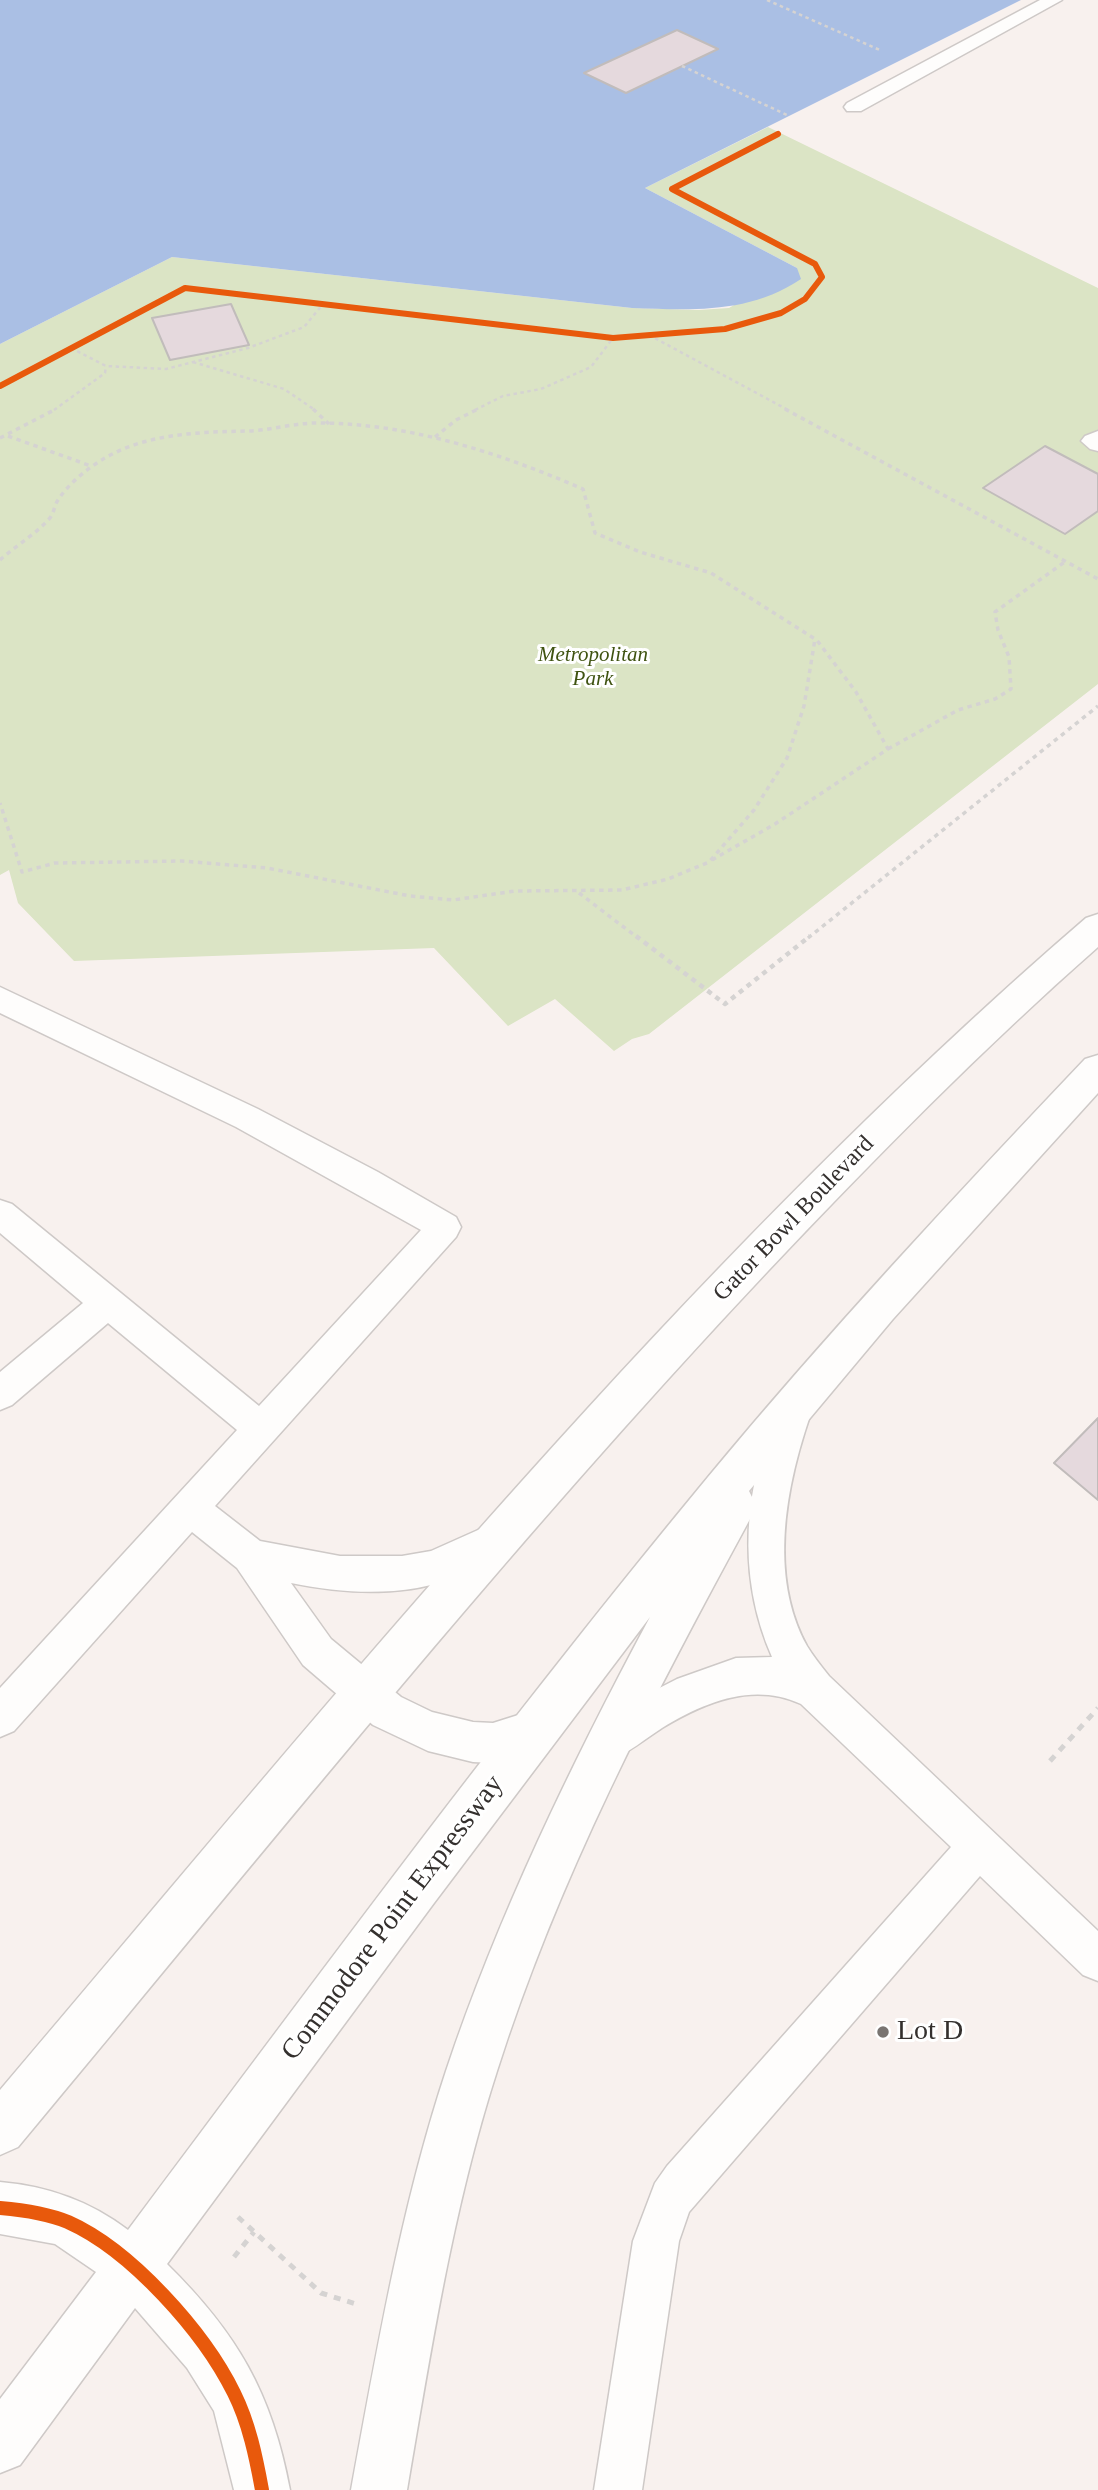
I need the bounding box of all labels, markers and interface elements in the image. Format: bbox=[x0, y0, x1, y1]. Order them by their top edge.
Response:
park label: Metropolitan Park bbox=[538, 642, 648, 692]
street label: Gator Bowl Boulevard bbox=[708, 1130, 880, 1308]
street label: Commodore Point Expressway bbox=[275, 1769, 511, 2067]
place label: Lot D bbox=[897, 2015, 963, 2049]
marker: Lot D bbox=[875, 2024, 891, 2040]

